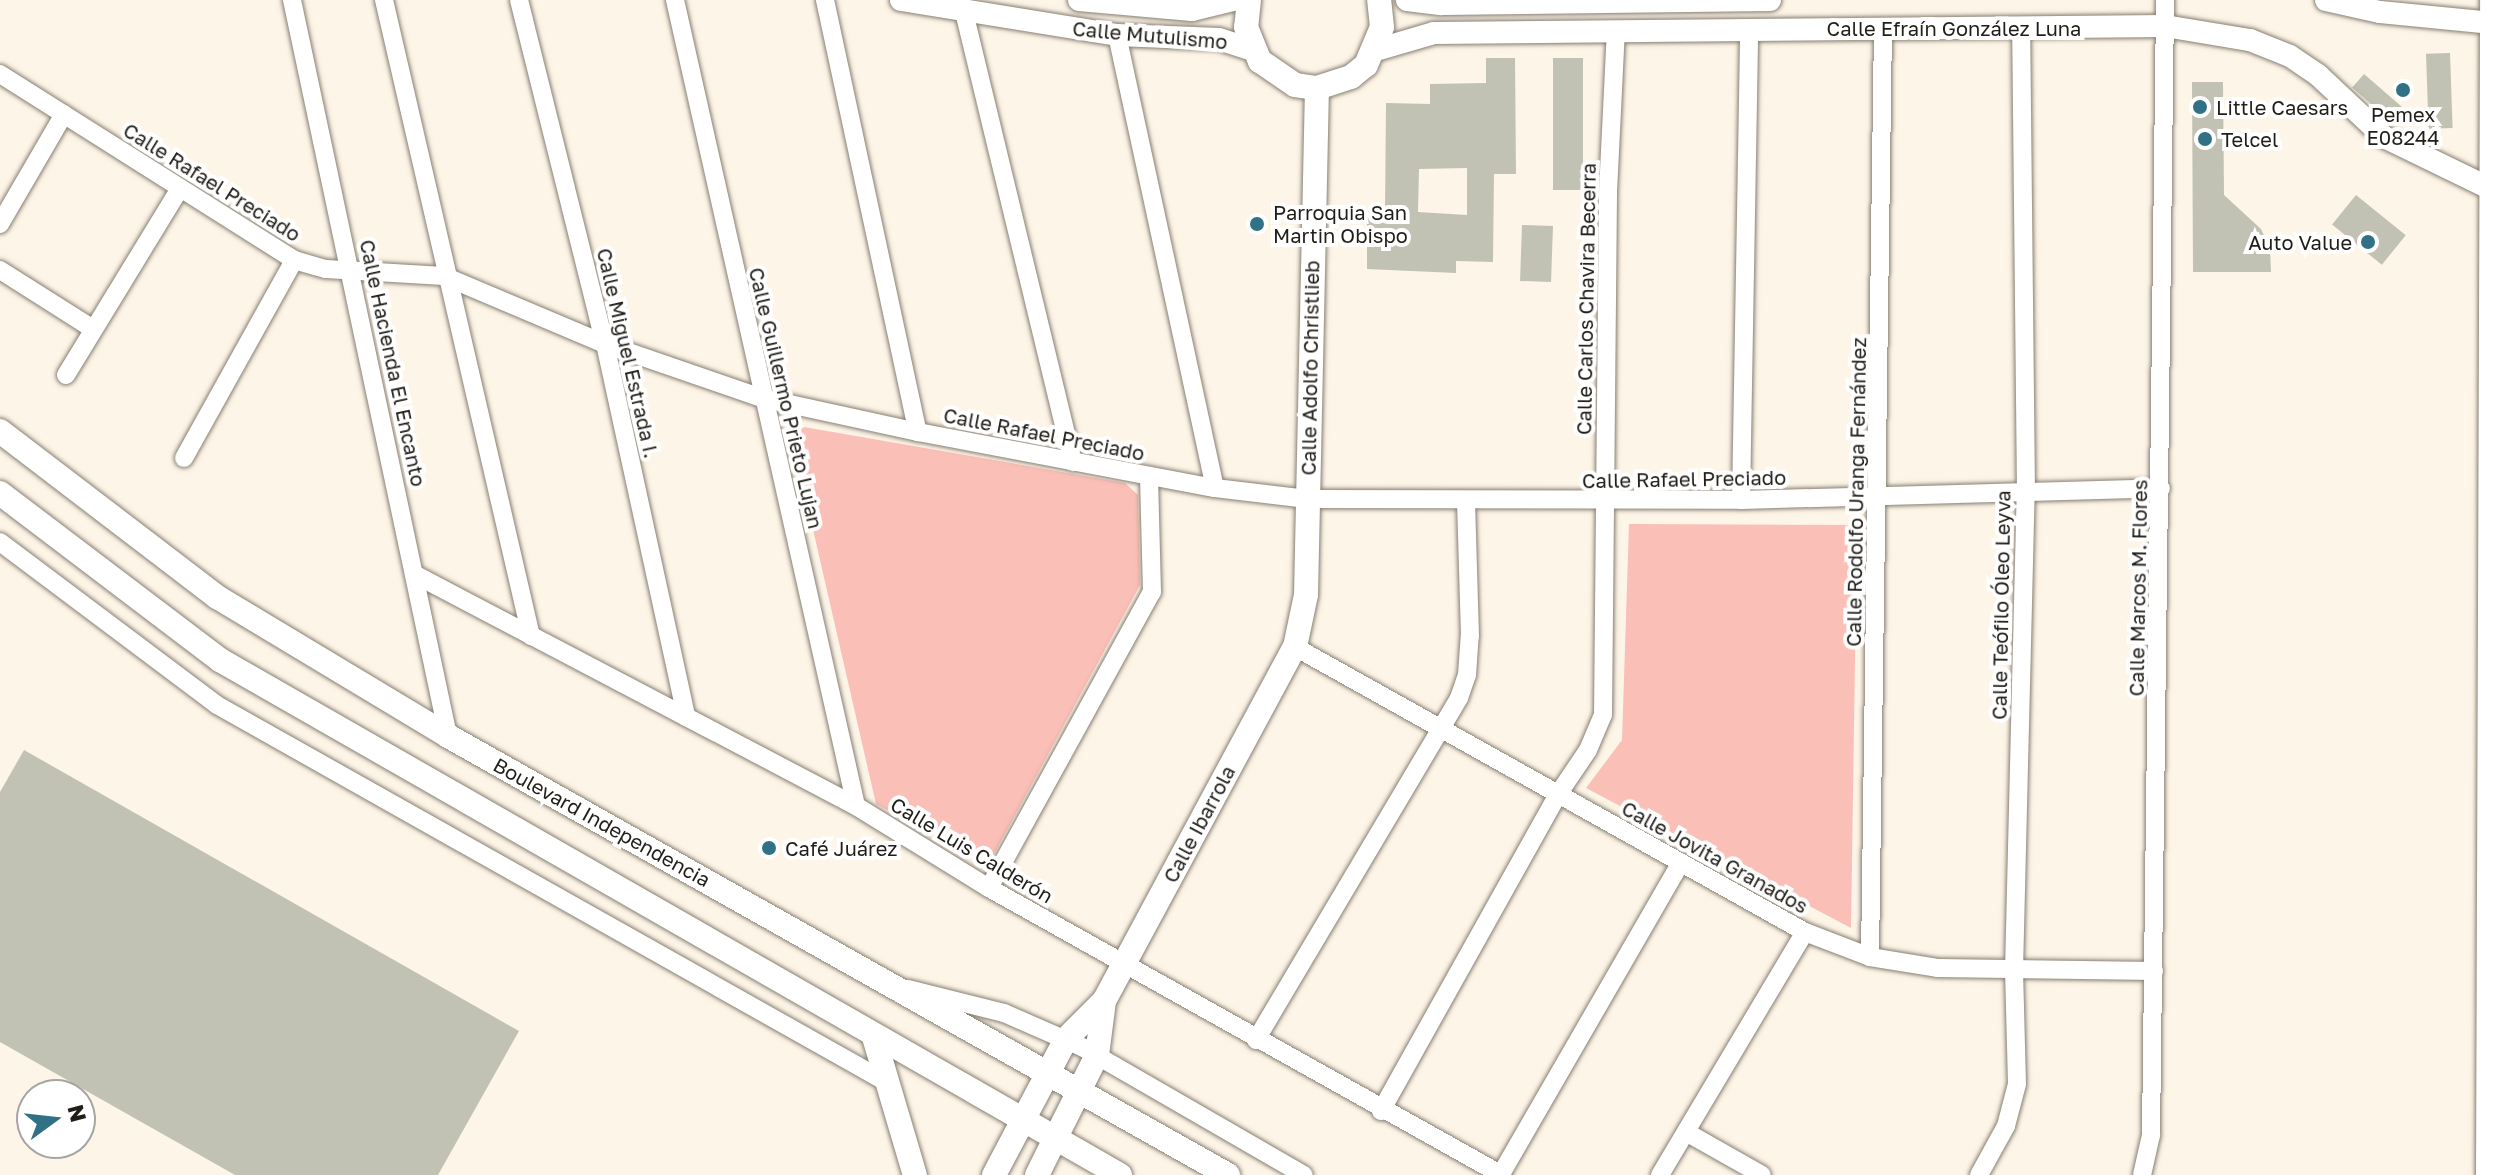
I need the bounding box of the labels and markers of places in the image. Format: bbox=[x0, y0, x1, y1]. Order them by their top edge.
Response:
marker: Pemex E08244 bbox=[2394, 81, 2412, 99]
place label: Little Caesars bbox=[2216, 95, 2348, 119]
marker: Little Caesars bbox=[2191, 98, 2209, 116]
place label: Pemex E08244 bbox=[2367, 102, 2439, 149]
place label: Telcel bbox=[2221, 127, 2278, 151]
marker: Telcel bbox=[2196, 130, 2214, 148]
place label: Parroquia San Martin Obispo bbox=[1273, 200, 1408, 247]
marker: Parroquia San Martin Obispo bbox=[1248, 215, 1266, 233]
place label: Auto Value bbox=[2248, 230, 2352, 254]
marker: Auto Value bbox=[2359, 233, 2377, 251]
place label: Café Juárez bbox=[785, 836, 897, 860]
marker: Café Juárez bbox=[760, 839, 778, 857]

